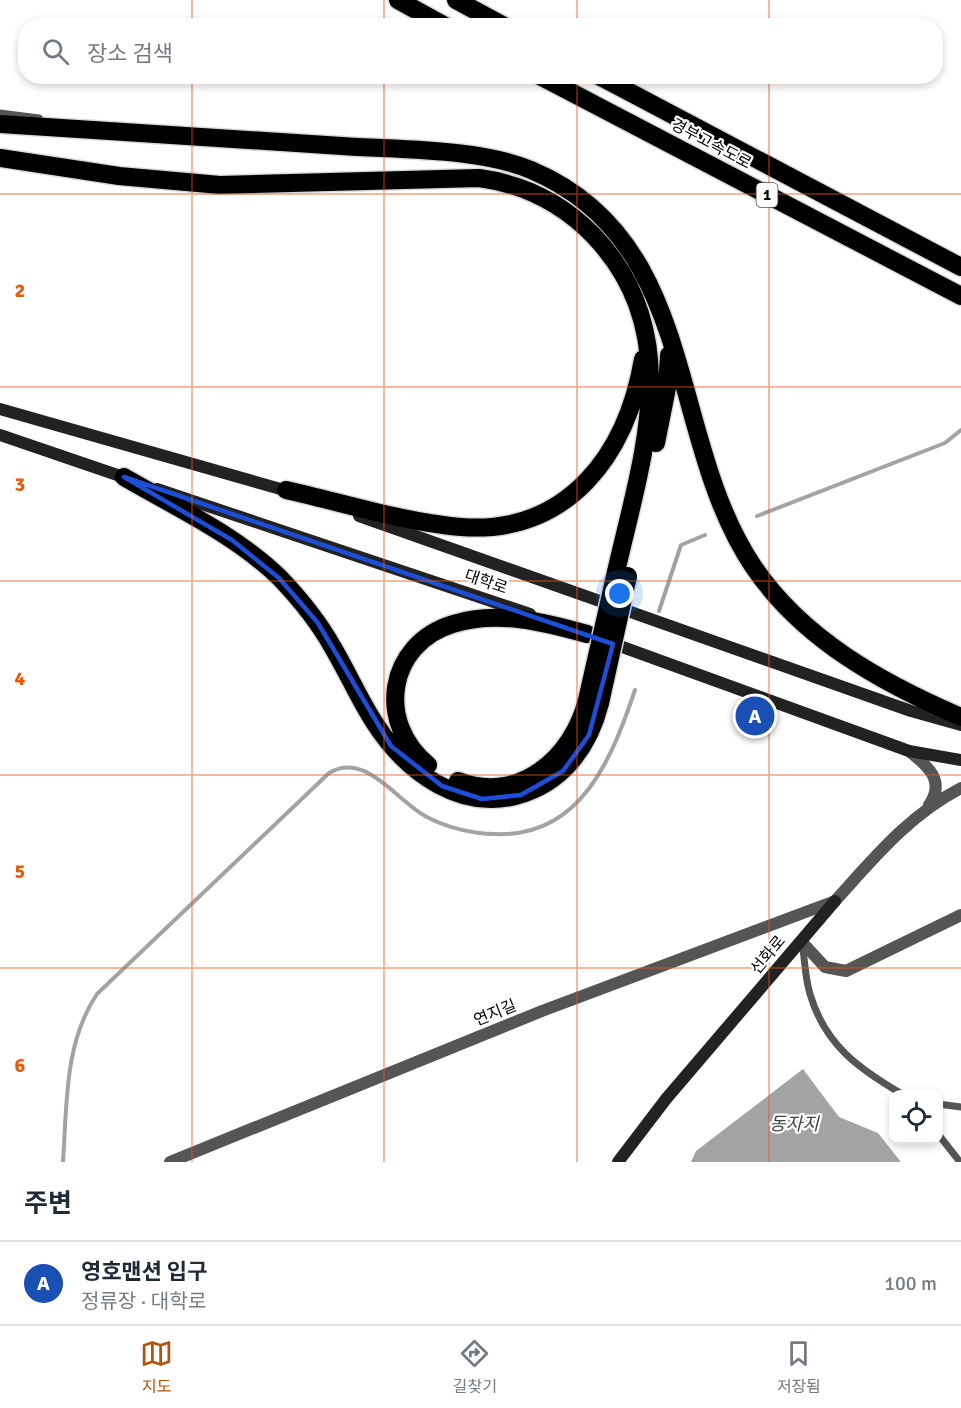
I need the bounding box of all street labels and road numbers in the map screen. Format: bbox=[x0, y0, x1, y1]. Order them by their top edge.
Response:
street label: 경부고속도로 bbox=[667, 114, 755, 174]
road number: 1 bbox=[756, 183, 777, 207]
street label: 대학로 bbox=[462, 565, 510, 599]
street label: 선화로 bbox=[746, 931, 790, 978]
street label: 연지길 bbox=[471, 995, 519, 1031]

